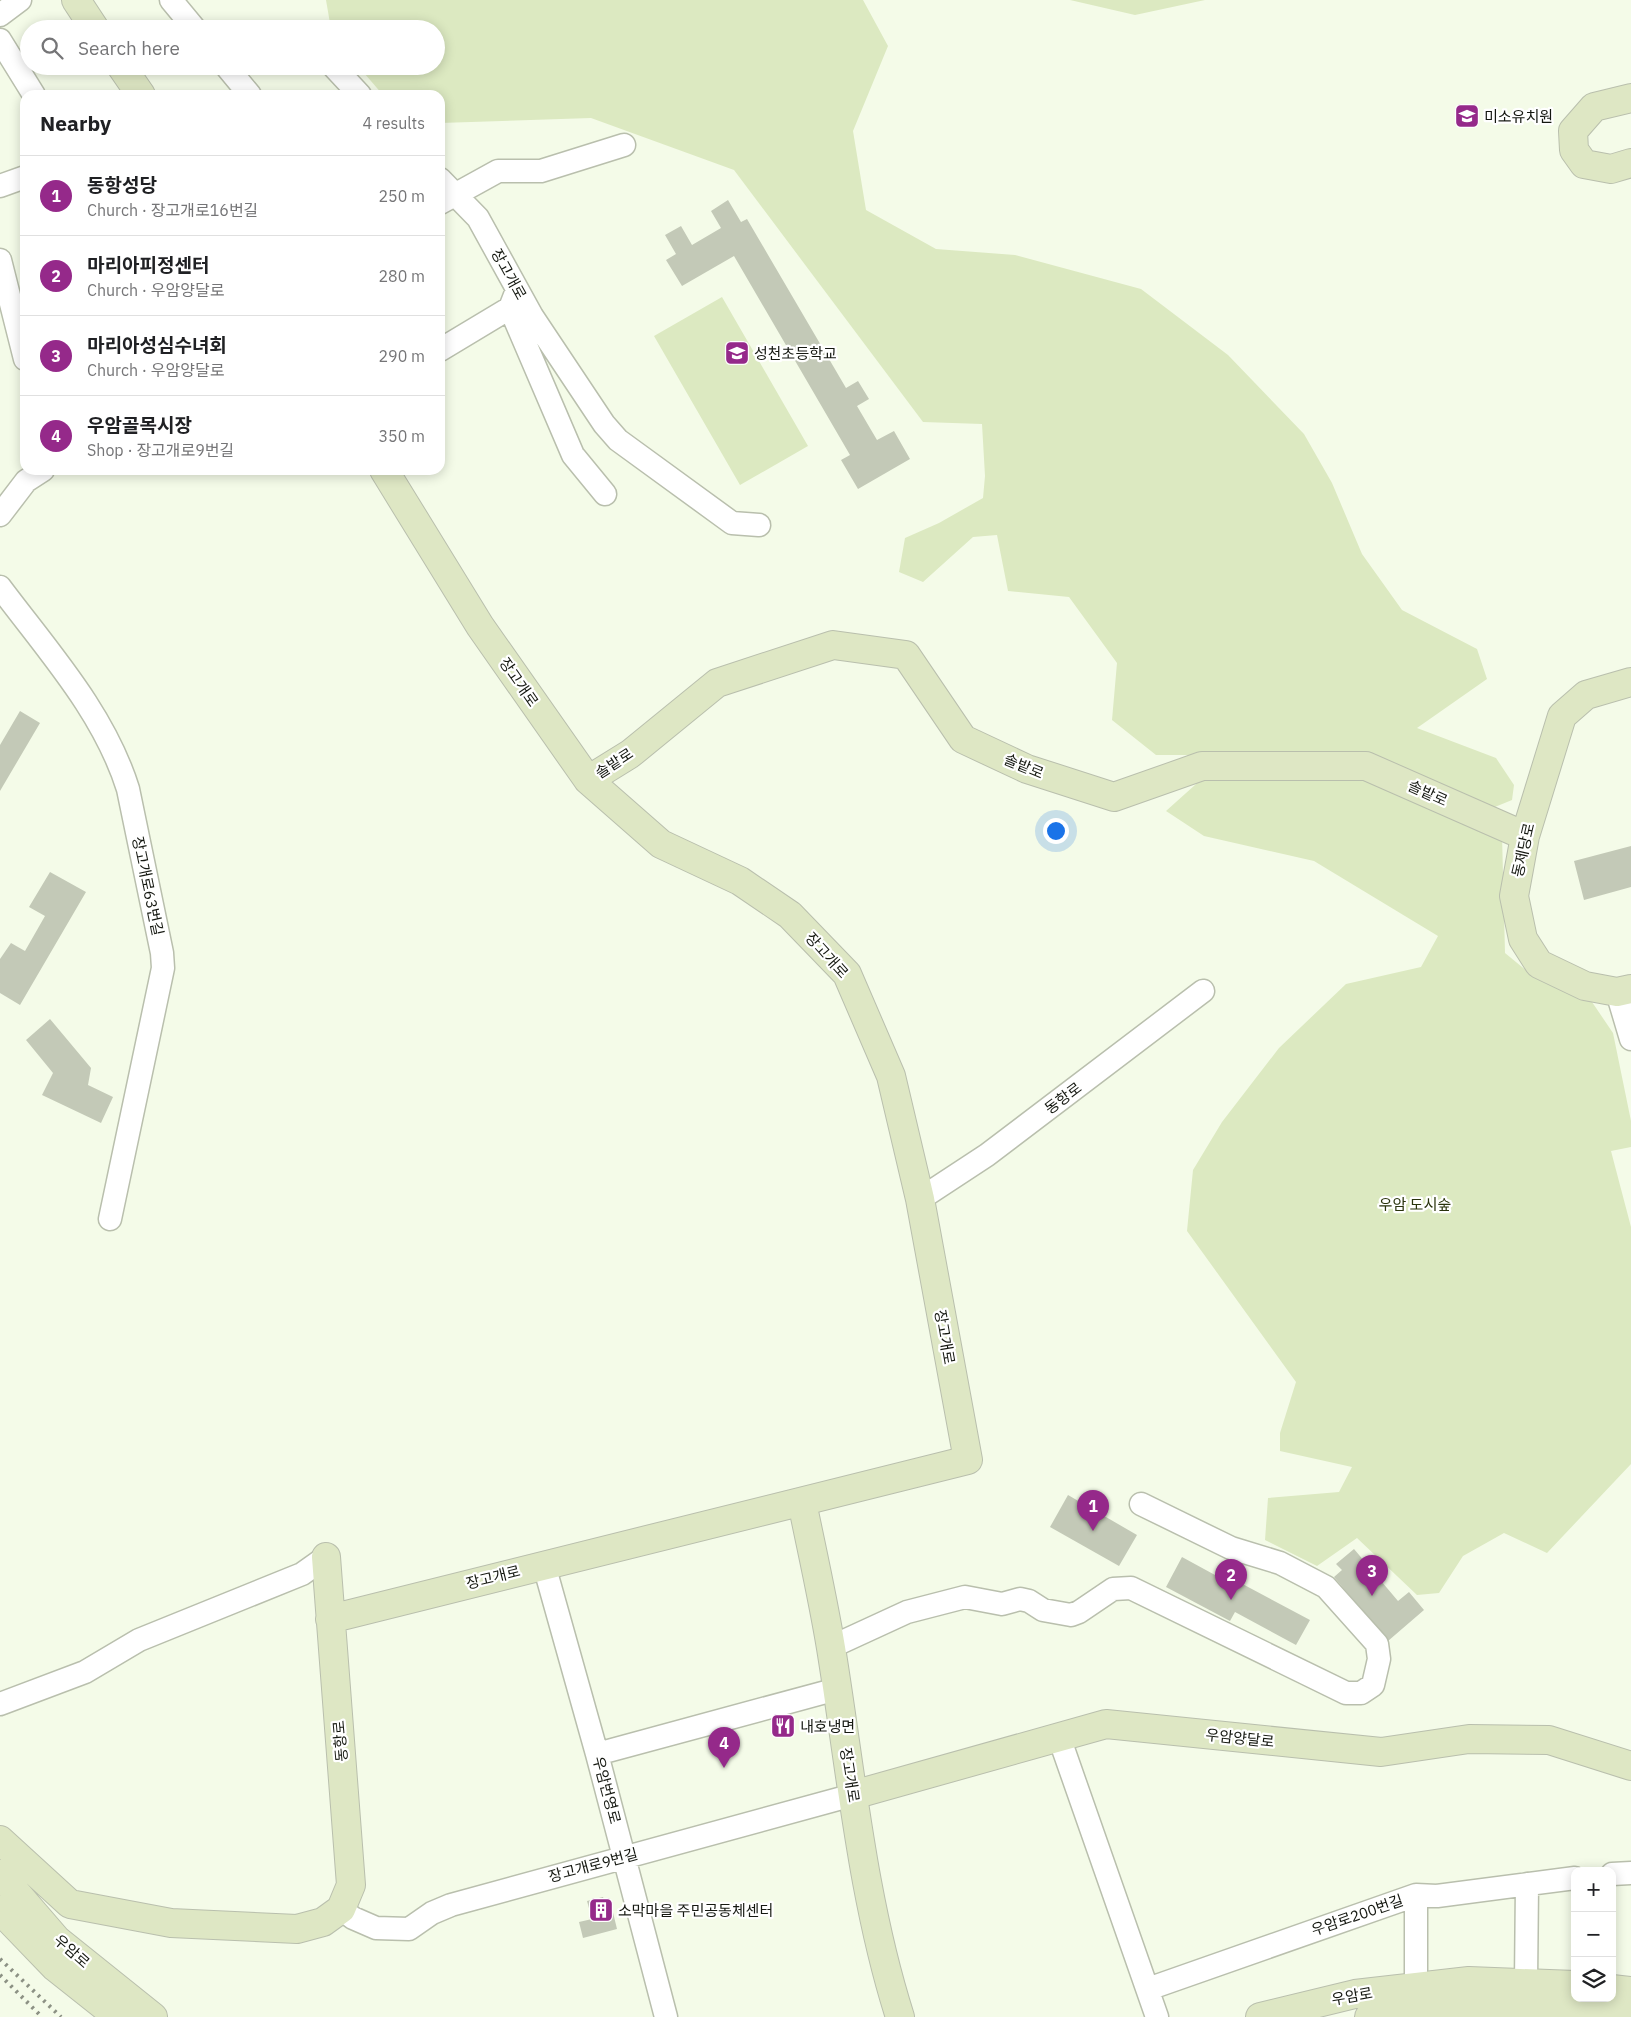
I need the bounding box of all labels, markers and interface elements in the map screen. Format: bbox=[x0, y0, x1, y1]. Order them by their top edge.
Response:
search box bbox=[20, 20, 445, 75]
icon: search bbox=[38, 34, 66, 62]
text: Search here bbox=[78, 36, 180, 60]
school or university icon: 미소유치원 bbox=[1454, 103, 1480, 129]
place label: 미소유치원 bbox=[1484, 107, 1553, 126]
text: Nearby bbox=[40, 109, 111, 137]
text: 4 results bbox=[362, 113, 425, 133]
text: 동항성당 bbox=[87, 173, 157, 197]
text: 1 bbox=[51, 186, 61, 206]
text: 250 m bbox=[378, 186, 425, 206]
text: Church · 장고개로16번길 bbox=[87, 200, 258, 220]
street label: 장고개로 bbox=[487, 245, 531, 303]
text: 마리아피정센터 bbox=[87, 253, 209, 277]
text: 2 bbox=[51, 266, 61, 286]
text: 280 m bbox=[378, 266, 425, 286]
text: Church · 우암양달로 bbox=[87, 280, 224, 300]
text: 마리아성심수녀회 bbox=[87, 333, 227, 357]
school or university icon: 성천초등학교 bbox=[724, 340, 750, 366]
place label: 성천초등학교 bbox=[754, 344, 837, 363]
text: 3 bbox=[51, 346, 61, 366]
text: 290 m bbox=[378, 346, 425, 366]
text: Church · 우암양달로 bbox=[87, 360, 224, 380]
text: 우암골목시장 bbox=[87, 413, 192, 437]
text: 4 bbox=[51, 426, 61, 446]
text: 350 m bbox=[378, 426, 425, 446]
text: Shop · 장고개로9번길 bbox=[87, 440, 234, 460]
street label: 장고개로 bbox=[495, 654, 543, 710]
street label: 솔밭로 bbox=[591, 744, 637, 782]
street label: 솔밭로 bbox=[1001, 749, 1047, 783]
street label: 솔밭로 bbox=[1405, 776, 1451, 810]
your location bbox=[1043, 818, 1069, 844]
street label: 동제당로 bbox=[1508, 821, 1538, 879]
street label: 장고개로63번길 bbox=[128, 835, 168, 937]
street label: 장고개로 bbox=[801, 928, 853, 982]
street label: 동항로 bbox=[1041, 1078, 1085, 1118]
park label: 우암 도시숲 bbox=[1379, 1195, 1451, 1214]
street label: 장고개로 bbox=[931, 1308, 959, 1366]
pin: 1 bbox=[1077, 1490, 1109, 1531]
pin: 3 bbox=[1356, 1555, 1388, 1596]
pin: 2 bbox=[1215, 1559, 1247, 1600]
street label: 장고개로 bbox=[464, 1561, 522, 1593]
restaurant icon: 내호냉면 bbox=[770, 1713, 796, 1739]
place label: 내호냉면 bbox=[800, 1717, 855, 1736]
street label: 동항로 bbox=[329, 1720, 351, 1762]
street label: 우암양달로 bbox=[1205, 1725, 1275, 1751]
pin: 4 bbox=[708, 1727, 740, 1768]
street label: 장고개로 bbox=[836, 1746, 864, 1804]
street label: 우암번영로 bbox=[589, 1754, 625, 1826]
street label: 장고개로9번길 bbox=[546, 1844, 640, 1886]
map controls bbox=[1571, 1867, 1616, 2002]
button: + bbox=[1571, 1867, 1616, 1912]
street label: 우암로200번길 bbox=[1309, 1890, 1405, 1940]
building icon: 소막마을 주민공동체센터 bbox=[588, 1897, 614, 1923]
place label: 소막마을 주민공동체센터 bbox=[618, 1901, 773, 1920]
button: − bbox=[1571, 1912, 1616, 1957]
street label: 우암로 bbox=[50, 1930, 94, 1972]
button: layers bbox=[1571, 1957, 1616, 2002]
street label: 우암로 bbox=[1330, 1983, 1374, 2009]

